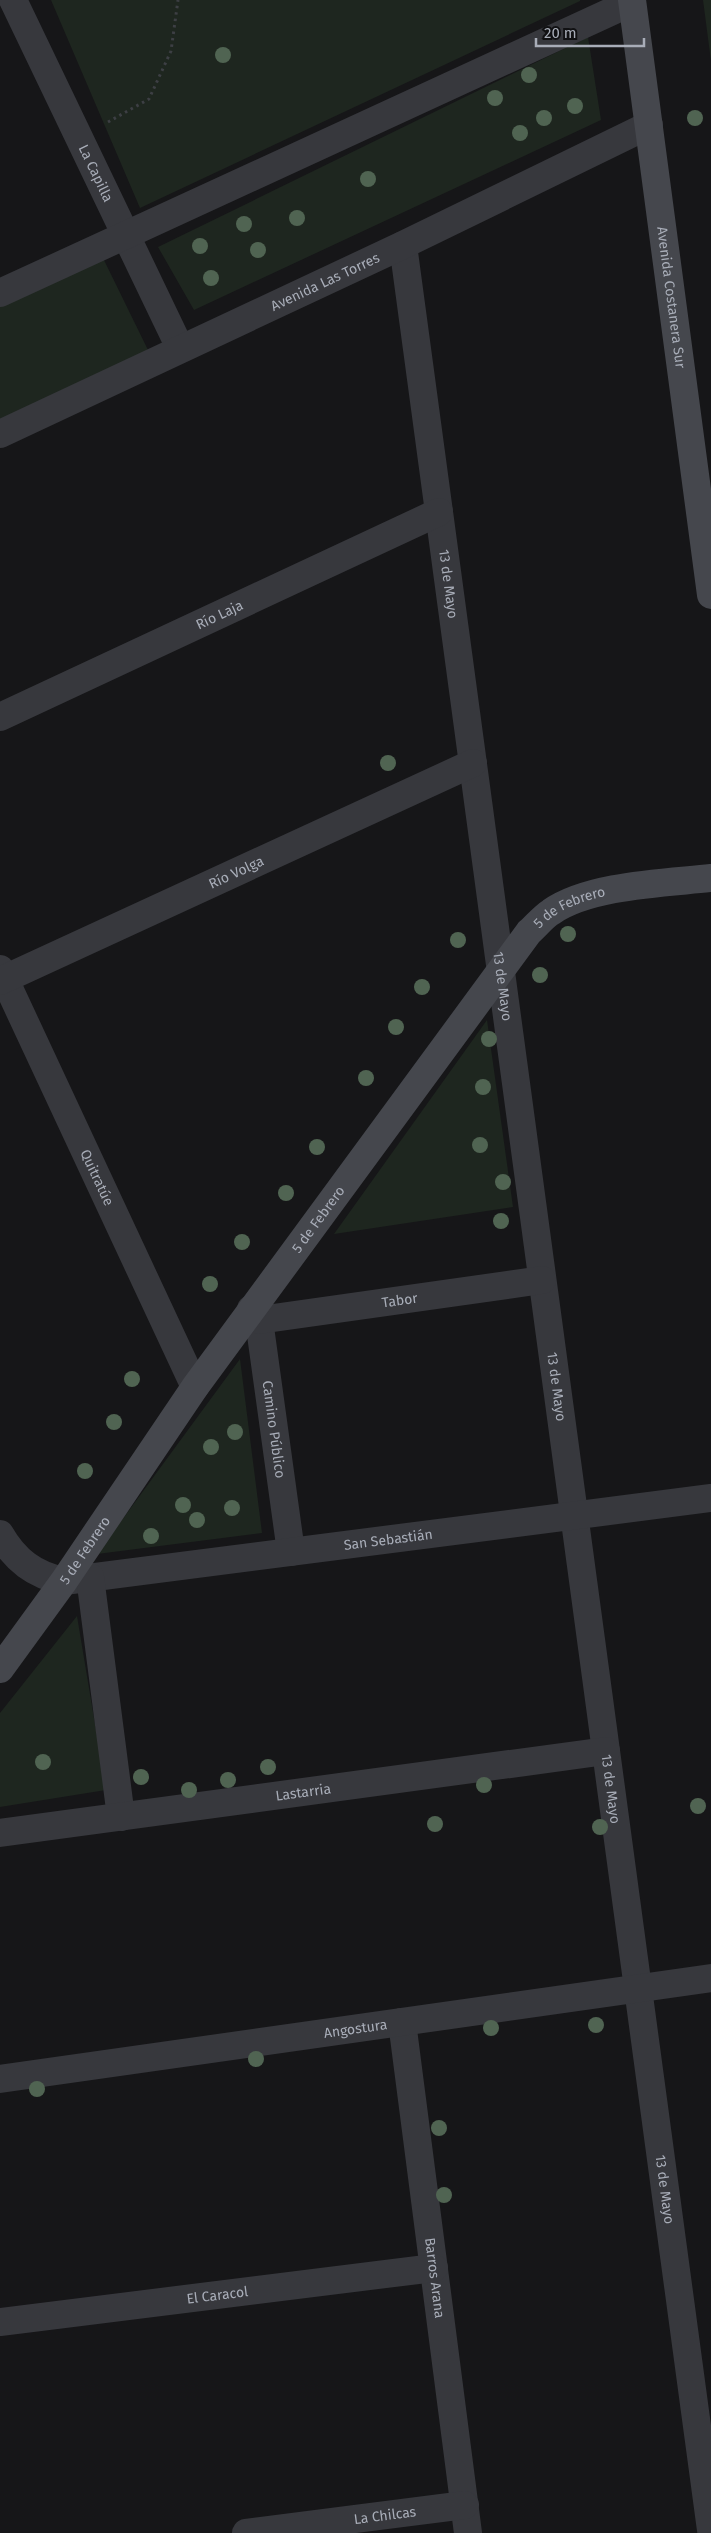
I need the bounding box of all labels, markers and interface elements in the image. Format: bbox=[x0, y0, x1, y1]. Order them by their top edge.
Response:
scale bar bbox=[536, 15, 644, 47]
text: 20 m bbox=[544, 24, 577, 42]
street label: La Capilla bbox=[75, 142, 117, 205]
street label: Avenida Costanera Sur bbox=[654, 226, 689, 370]
street label: Avenida Las Torres bbox=[268, 249, 383, 314]
street label: 13 de Mayo bbox=[436, 548, 462, 620]
street label: Río Laja bbox=[193, 596, 246, 633]
street label: Río Volga bbox=[206, 852, 266, 892]
street label: 5 de Febrero bbox=[530, 883, 607, 932]
street label: 13 de Mayo bbox=[490, 951, 516, 1022]
street label: Quitratúe bbox=[77, 1147, 118, 1208]
street label: 5 de Febrero bbox=[288, 1183, 348, 1256]
street label: Tabor bbox=[381, 1289, 419, 1311]
street label: 13 de Mayo bbox=[544, 1351, 570, 1422]
street label: Camino Público bbox=[259, 1379, 289, 1479]
street label: 5 de Febrero bbox=[56, 1513, 114, 1588]
street label: San Sebastián bbox=[343, 1525, 434, 1554]
street label: 13 de Mayo bbox=[598, 1753, 624, 1825]
street label: Lastarria bbox=[274, 1780, 332, 1804]
street label: Angostura bbox=[323, 2016, 388, 2041]
street label: 13 de Mayo bbox=[652, 2154, 678, 2225]
street label: Barros Arana bbox=[421, 2236, 449, 2319]
street label: El Caracol bbox=[186, 2283, 249, 2307]
street label: La Chilcas bbox=[353, 2503, 417, 2528]

